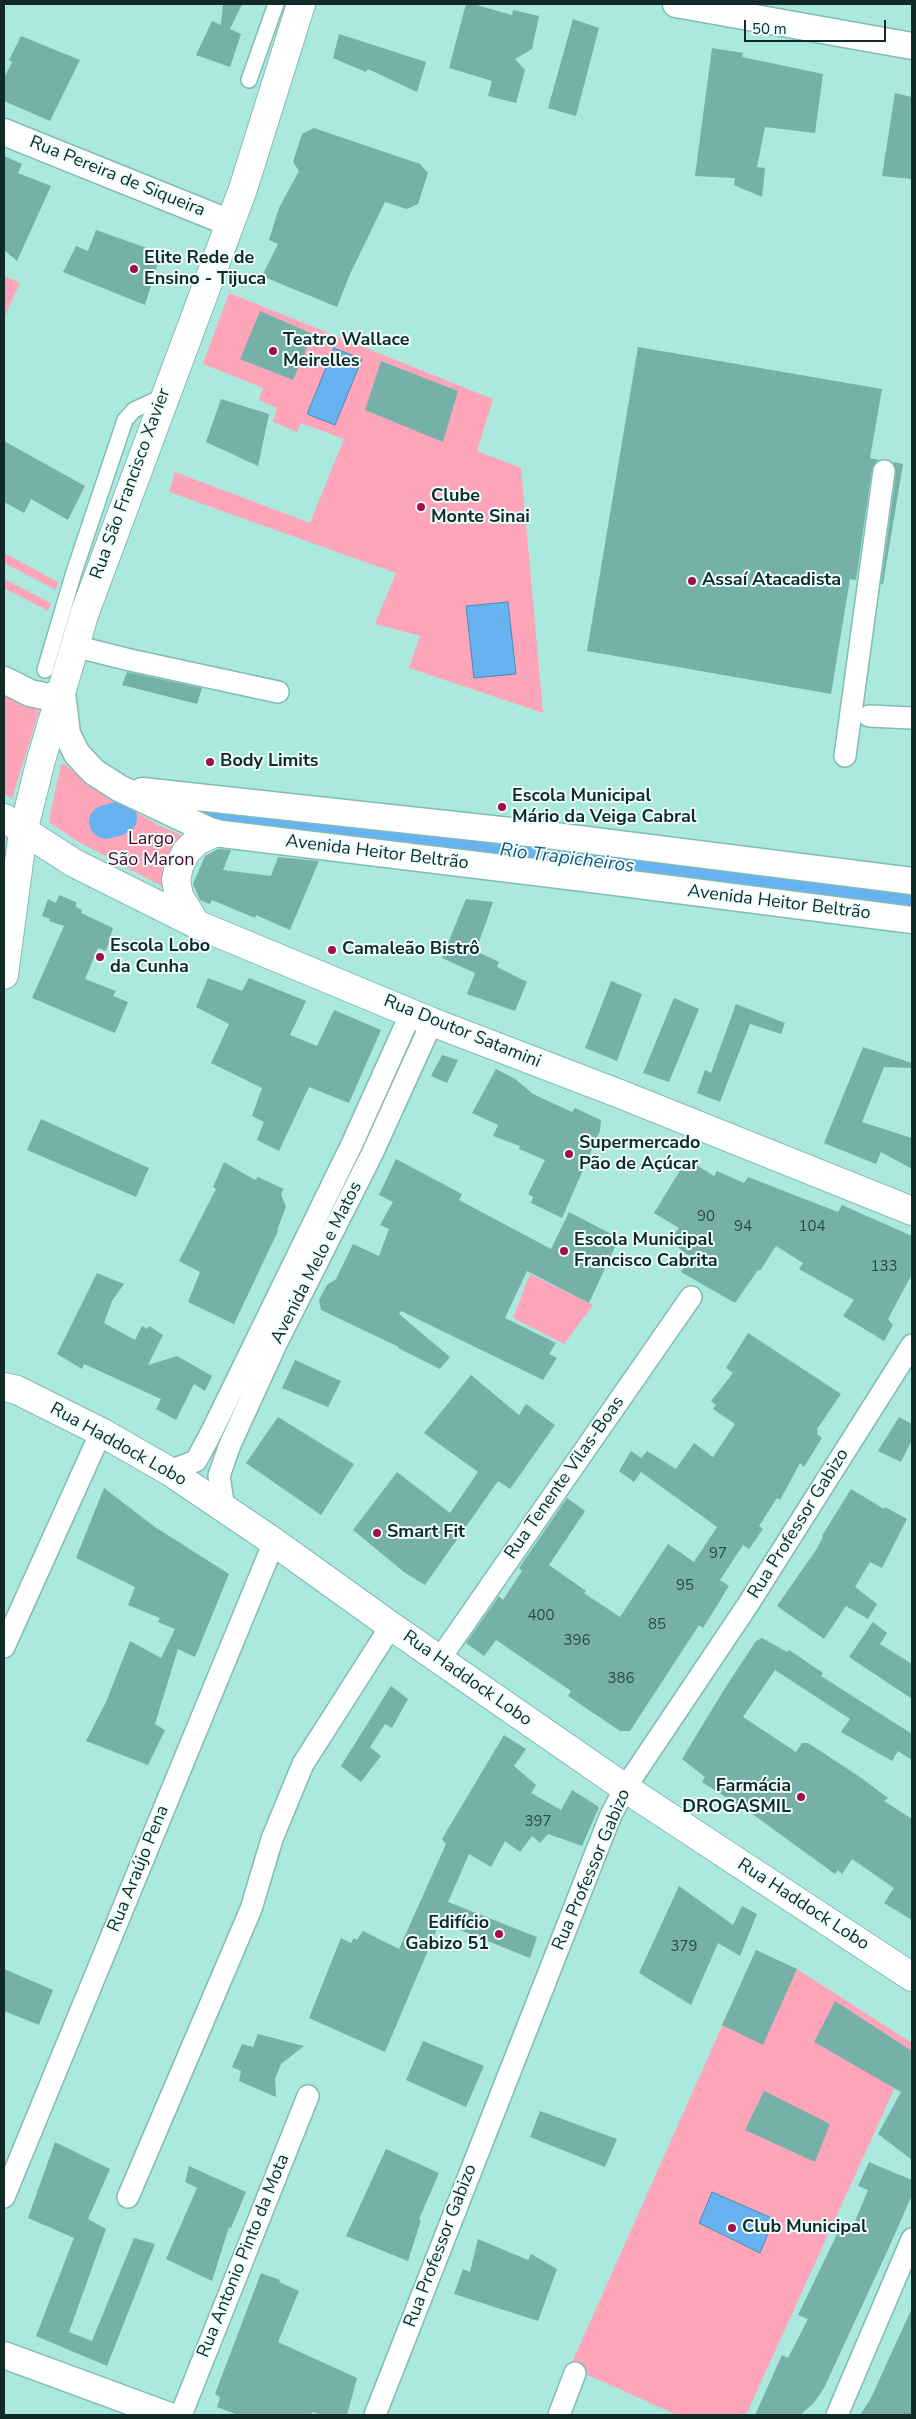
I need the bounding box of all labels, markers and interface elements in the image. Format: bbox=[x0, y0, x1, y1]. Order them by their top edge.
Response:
scale bar bbox=[746, 10, 888, 42]
text: 50 m bbox=[752, 19, 787, 39]
street label: Rua Pereira de Siqueira bbox=[26, 132, 208, 222]
place label: Elite Rede de Ensino - Tijuca bbox=[144, 248, 266, 290]
marker: Elite Rede de Ensino - Tijuca bbox=[128, 263, 140, 275]
place label: Teatro Wallace Meirelles bbox=[283, 330, 410, 372]
marker: Teatro Wallace Meirelles bbox=[267, 345, 279, 357]
street label: Rua São Francisco Xavier bbox=[86, 385, 176, 583]
place label: Clube Monte Sinai bbox=[431, 486, 530, 528]
marker: Clube Monte Sinai bbox=[415, 501, 427, 513]
place label: Assaí Atacadista bbox=[702, 570, 841, 592]
marker: Assaí Atacadista bbox=[686, 575, 698, 587]
place label: Body Limits bbox=[220, 751, 319, 773]
marker: Body Limits bbox=[204, 756, 216, 768]
place label: Escola Municipal Mário da Veiga Cabral bbox=[512, 786, 697, 829]
marker: Escola Municipal Mário da Veiga Cabral bbox=[496, 801, 508, 813]
park label: Largo São Maron bbox=[108, 829, 194, 872]
street label: Avenida Heitor Beltrão bbox=[284, 831, 470, 875]
water label: Rio Trapicheiros bbox=[498, 839, 636, 879]
street label: Avenida Heitor Beltrão bbox=[686, 881, 872, 925]
place label: Escola Lobo da Cunha bbox=[110, 936, 210, 979]
place label: Camaleão Bistrô bbox=[342, 939, 480, 961]
marker: Camaleão Bistrô bbox=[326, 944, 338, 956]
marker: Escola Lobo da Cunha bbox=[94, 951, 106, 963]
street label: Rua Doutor Satamini bbox=[380, 991, 544, 1073]
place label: Supermercado Pão de Açúcar bbox=[579, 1133, 700, 1176]
marker: Supermercado Pão de Açúcar bbox=[563, 1148, 575, 1160]
street label: Avenida Melo e Matos bbox=[267, 1178, 367, 1348]
house number: 90 bbox=[697, 1208, 715, 1226]
house number: 94 bbox=[734, 1218, 752, 1236]
house number: 104 bbox=[799, 1218, 825, 1236]
place label: Escola Municipal Francisco Cabrita bbox=[574, 1230, 718, 1272]
marker: Escola Municipal Francisco Cabrita bbox=[558, 1245, 570, 1257]
house number: 133 bbox=[871, 1258, 897, 1276]
street label: Rua Tenente Vilas-Boas bbox=[501, 1392, 629, 1564]
street label: Rua Haddock Lobo bbox=[46, 1399, 190, 1491]
street label: Rua Professor Gabizo bbox=[744, 1445, 854, 1603]
place label: Smart Fit bbox=[387, 1522, 465, 1544]
marker: Smart Fit bbox=[371, 1527, 383, 1539]
house number: 97 bbox=[709, 1545, 727, 1563]
house number: 95 bbox=[676, 1577, 694, 1595]
house number: 400 bbox=[528, 1607, 554, 1625]
house number: 85 bbox=[648, 1616, 666, 1634]
street label: Rua Haddock Lobo bbox=[398, 1626, 536, 1732]
house number: 396 bbox=[564, 1632, 590, 1650]
house number: 386 bbox=[608, 1670, 634, 1688]
place label: Farmácia DROGASMIL bbox=[682, 1776, 791, 1818]
street label: Rua Professor Gabizo bbox=[548, 1786, 636, 1954]
marker: Farmácia DROGASMIL bbox=[795, 1791, 807, 1803]
street label: Rua Araújo Pena bbox=[104, 1803, 174, 1935]
house number: 397 bbox=[525, 1813, 551, 1831]
street label: Rua Haddock Lobo bbox=[733, 1854, 873, 1956]
place label: Edifício Gabizo 51 bbox=[405, 1913, 489, 1956]
marker: Edifício Gabizo 51 bbox=[493, 1928, 505, 1940]
house number: 379 bbox=[671, 1938, 697, 1956]
street label: Rua Antonio Pinto da Mota bbox=[193, 2151, 295, 2361]
street label: Rua Professor Gabizo bbox=[400, 2161, 482, 2331]
place label: Club Municipal bbox=[742, 2217, 867, 2239]
marker: Club Municipal bbox=[726, 2222, 738, 2234]

